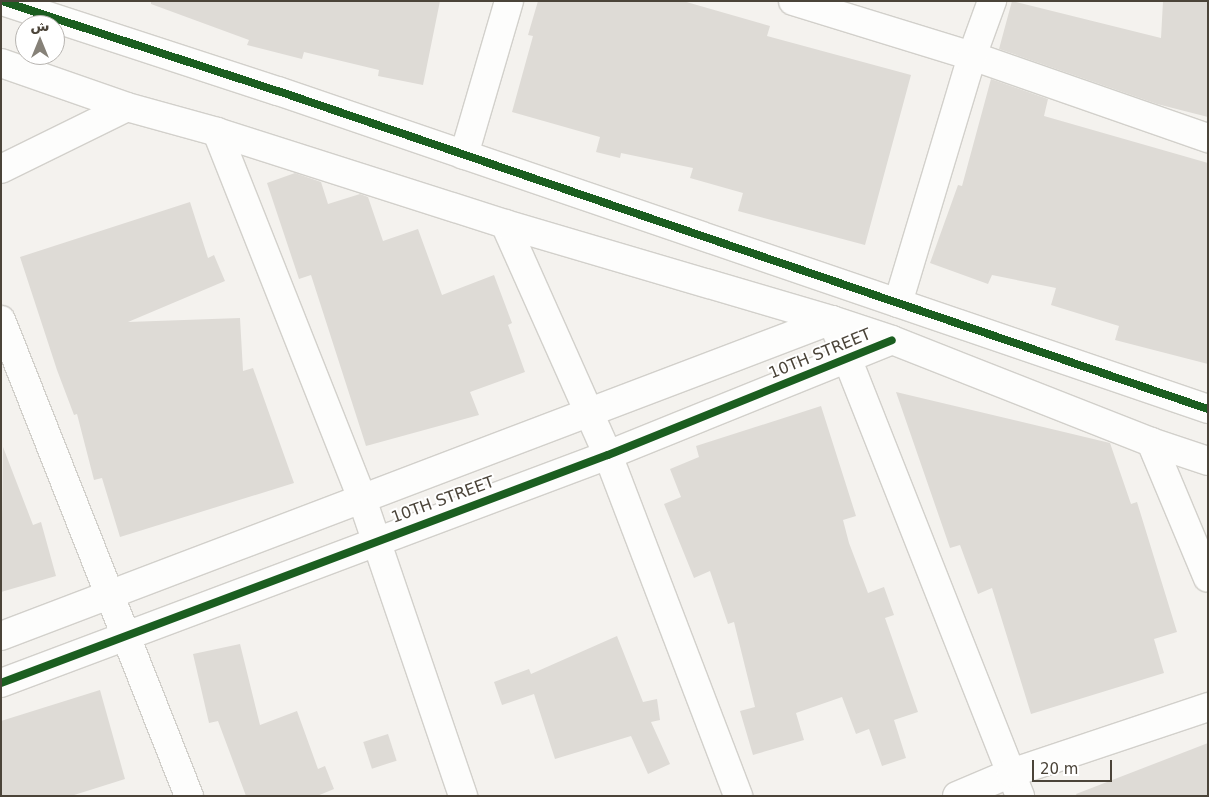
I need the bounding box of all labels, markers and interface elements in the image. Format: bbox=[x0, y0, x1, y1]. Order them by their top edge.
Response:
north arrow bbox=[15, 15, 65, 65]
text: ش bbox=[30, 18, 50, 34]
street label: 10TH STREET bbox=[766, 325, 874, 383]
street label: 10TH STREET bbox=[389, 472, 497, 528]
scale bar bbox=[1034, 750, 1114, 782]
text: 20 m bbox=[1040, 760, 1078, 778]

